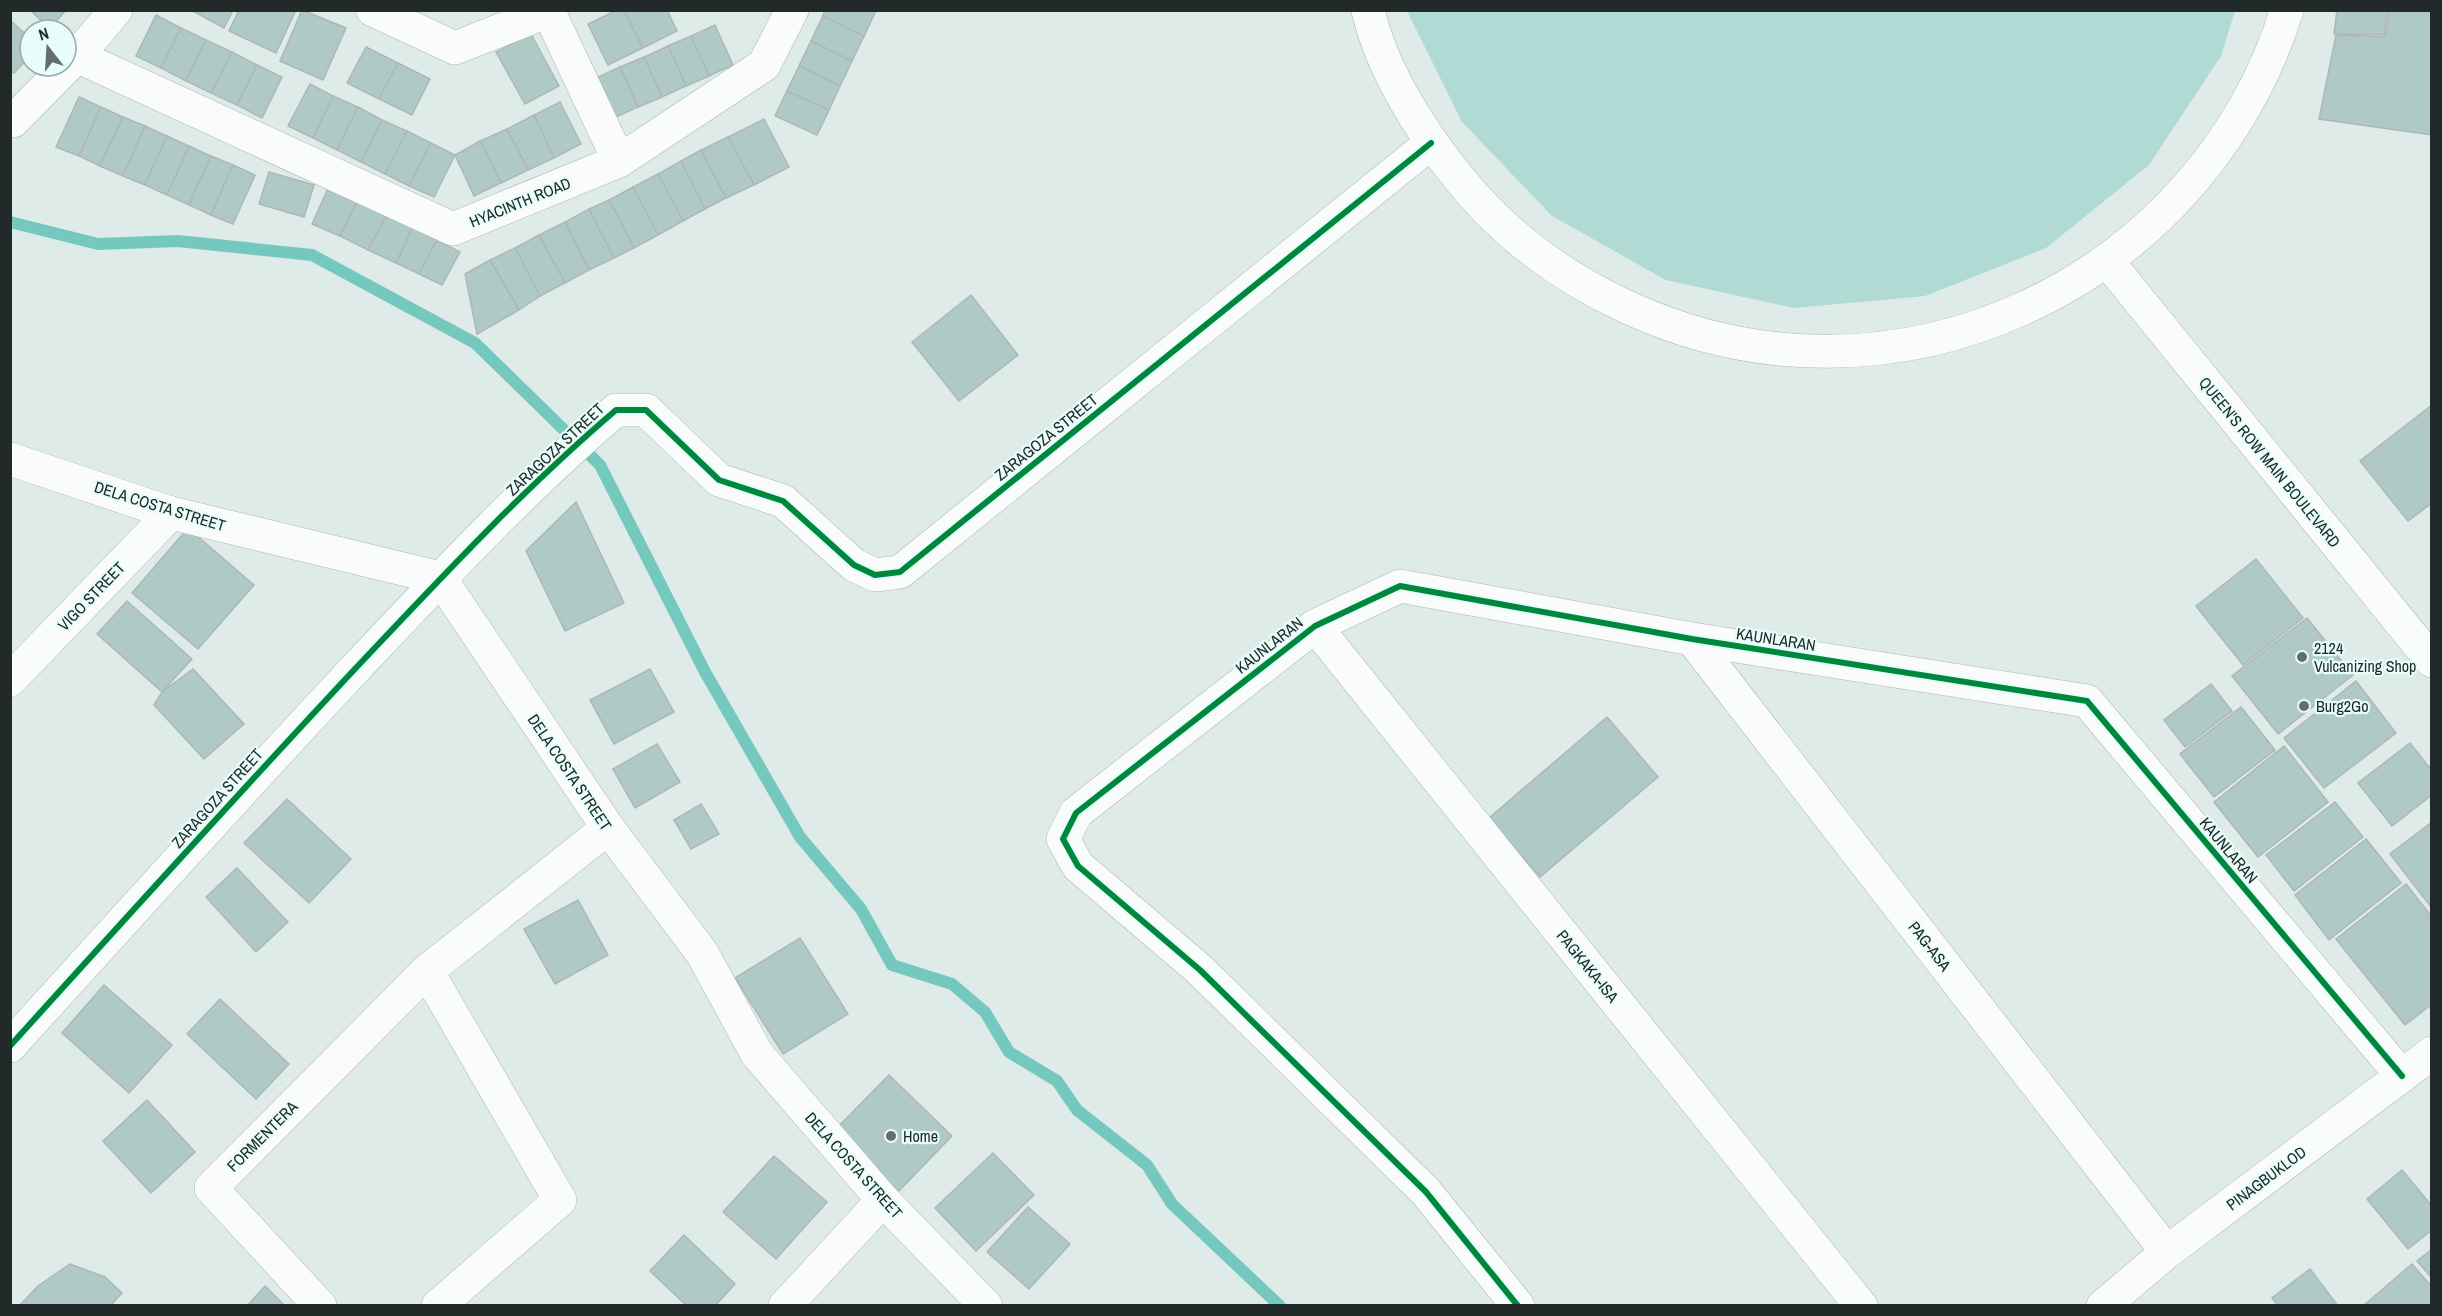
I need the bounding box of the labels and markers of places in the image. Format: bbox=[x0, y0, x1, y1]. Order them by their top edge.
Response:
place label: 2124 Vulcanizing Shop bbox=[2314, 637, 2416, 677]
marker: 2124 Vulcanizing Shop bbox=[2295, 650, 2309, 664]
place label: Burg2Go bbox=[2316, 695, 2369, 717]
marker: Burg2Go bbox=[2297, 699, 2311, 713]
place label: Home bbox=[903, 1125, 938, 1147]
marker: Home bbox=[884, 1129, 898, 1143]

